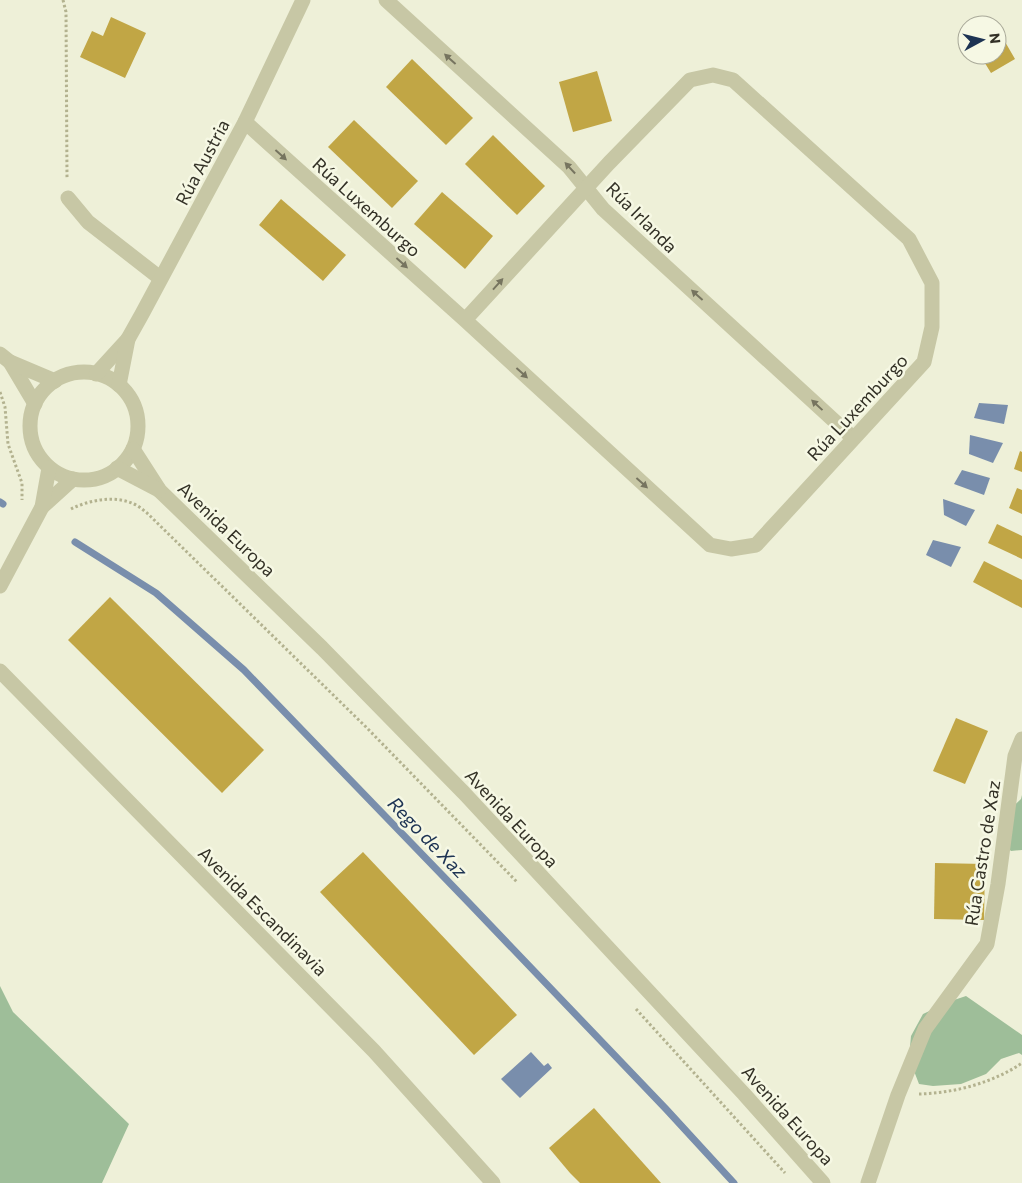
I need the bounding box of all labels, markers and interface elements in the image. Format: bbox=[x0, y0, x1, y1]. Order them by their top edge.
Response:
north arrow bbox=[957, 15, 1007, 65]
text: N bbox=[986, 32, 1004, 45]
one-way arrow bbox=[444, 53, 457, 64]
street label: Rúa Austria bbox=[170, 115, 234, 209]
one-way arrow bbox=[275, 149, 288, 160]
street label: Rúa Luxemburgo bbox=[308, 153, 426, 261]
one-way arrow bbox=[564, 163, 576, 175]
street label: Rúa Irlanda bbox=[602, 177, 682, 257]
one-way arrow bbox=[395, 258, 408, 269]
one-way arrow bbox=[492, 279, 504, 291]
one-way arrow bbox=[692, 289, 704, 301]
street label: Rúa Luxemburgo bbox=[802, 349, 912, 465]
one-way arrow bbox=[515, 367, 527, 379]
one-way arrow bbox=[812, 399, 824, 411]
street label: Avenida Europa bbox=[174, 477, 280, 581]
one-way arrow bbox=[635, 477, 647, 489]
street label: Avenida Europa bbox=[461, 764, 563, 872]
street label: Rúa Castro de Xaz bbox=[960, 779, 1004, 927]
water label: Rego de Xaz bbox=[384, 792, 473, 883]
street label: Avenida Escandinavia bbox=[194, 842, 332, 980]
street label: Avenida Europa bbox=[737, 1061, 839, 1169]

